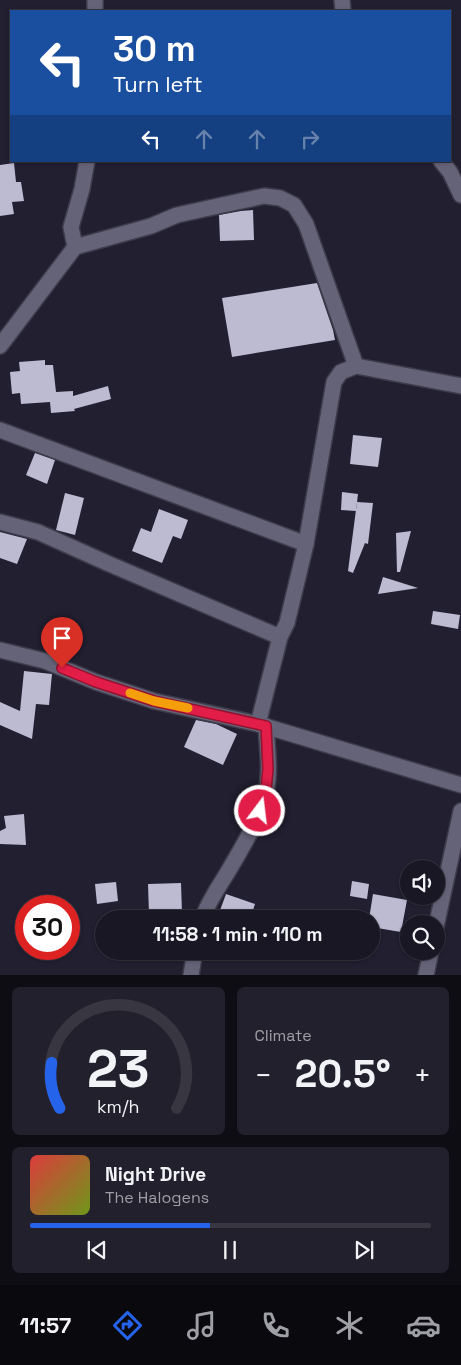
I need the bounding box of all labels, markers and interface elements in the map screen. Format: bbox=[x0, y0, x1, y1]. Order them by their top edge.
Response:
text: 30 m bbox=[113, 27, 196, 71]
icon: left bbox=[30, 30, 95, 95]
text: Turn left bbox=[113, 70, 203, 98]
icon: left bbox=[137, 125, 165, 153]
icon: ahead bbox=[190, 125, 218, 153]
icon: ahead bbox=[243, 125, 271, 153]
icon: right bbox=[296, 125, 324, 153]
pin bbox=[41, 617, 83, 668]
icon: arrive bbox=[48, 624, 76, 652]
position arrow bbox=[233, 784, 285, 836]
map controls bbox=[400, 860, 445, 960]
button: sound bbox=[400, 860, 445, 905]
speed limit sign: 30 bbox=[15, 895, 80, 960]
button: search bbox=[400, 915, 445, 960]
text: 11:58 · 1 min · 110 m bbox=[152, 922, 323, 947]
text: Climate bbox=[255, 1025, 312, 1046]
text: 23 bbox=[87, 1036, 150, 1102]
text: 20.5° bbox=[295, 1050, 391, 1098]
text: − bbox=[255, 1057, 272, 1093]
text: + bbox=[414, 1057, 431, 1093]
text: km/h bbox=[97, 1095, 140, 1118]
text: Night Drive bbox=[105, 1162, 206, 1187]
text: The Halogens bbox=[105, 1187, 209, 1208]
icon: previous bbox=[83, 1236, 111, 1264]
icon: pause bbox=[216, 1236, 244, 1264]
icon: next bbox=[350, 1236, 378, 1264]
icon: directions bbox=[110, 1308, 145, 1343]
icon: music bbox=[184, 1308, 219, 1343]
icon: phone bbox=[258, 1308, 293, 1343]
icon: climate bbox=[332, 1308, 367, 1343]
icon: car bbox=[406, 1308, 441, 1343]
text: 11:57 bbox=[20, 1311, 71, 1339]

